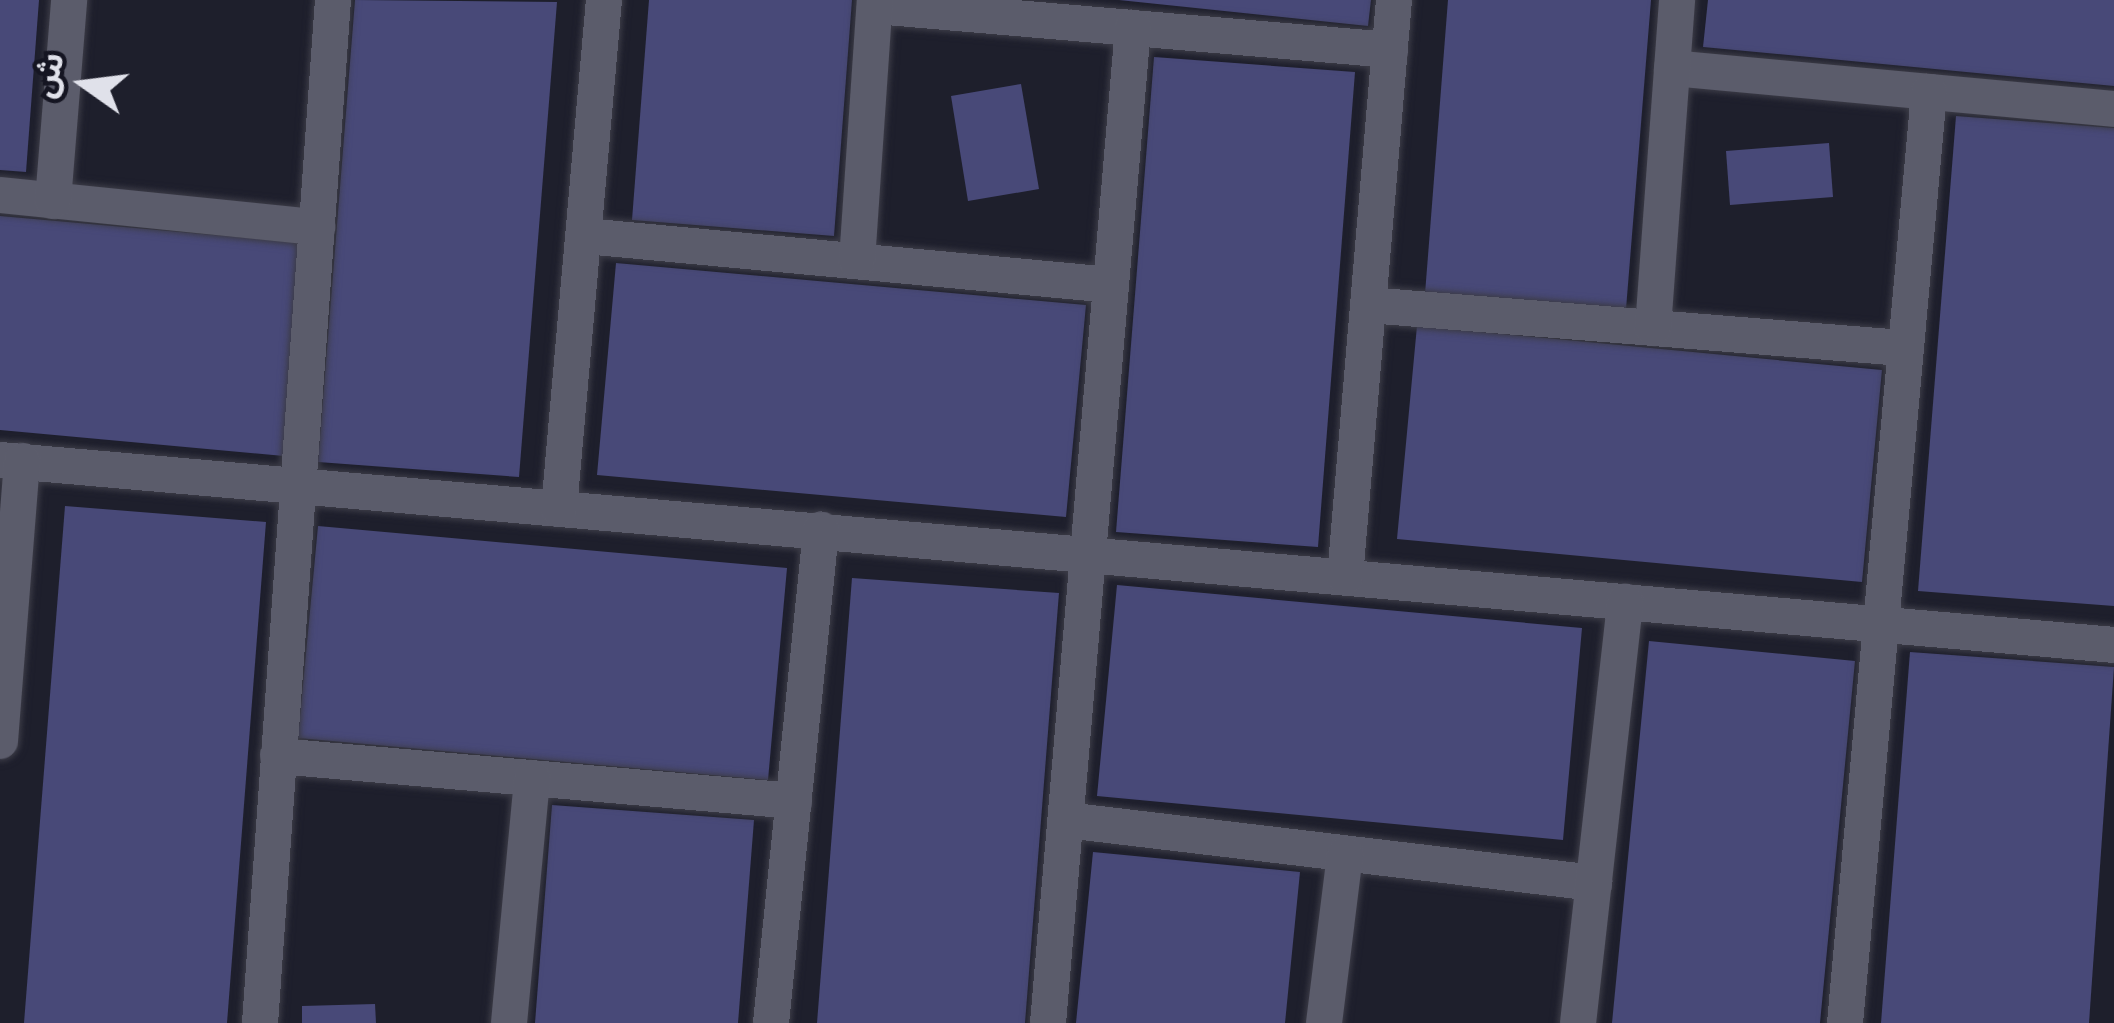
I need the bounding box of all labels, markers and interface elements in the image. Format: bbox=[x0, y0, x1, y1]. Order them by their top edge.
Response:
north arrow bbox=[24, 24, 144, 144]
text: ش bbox=[24, 49, 73, 102]

